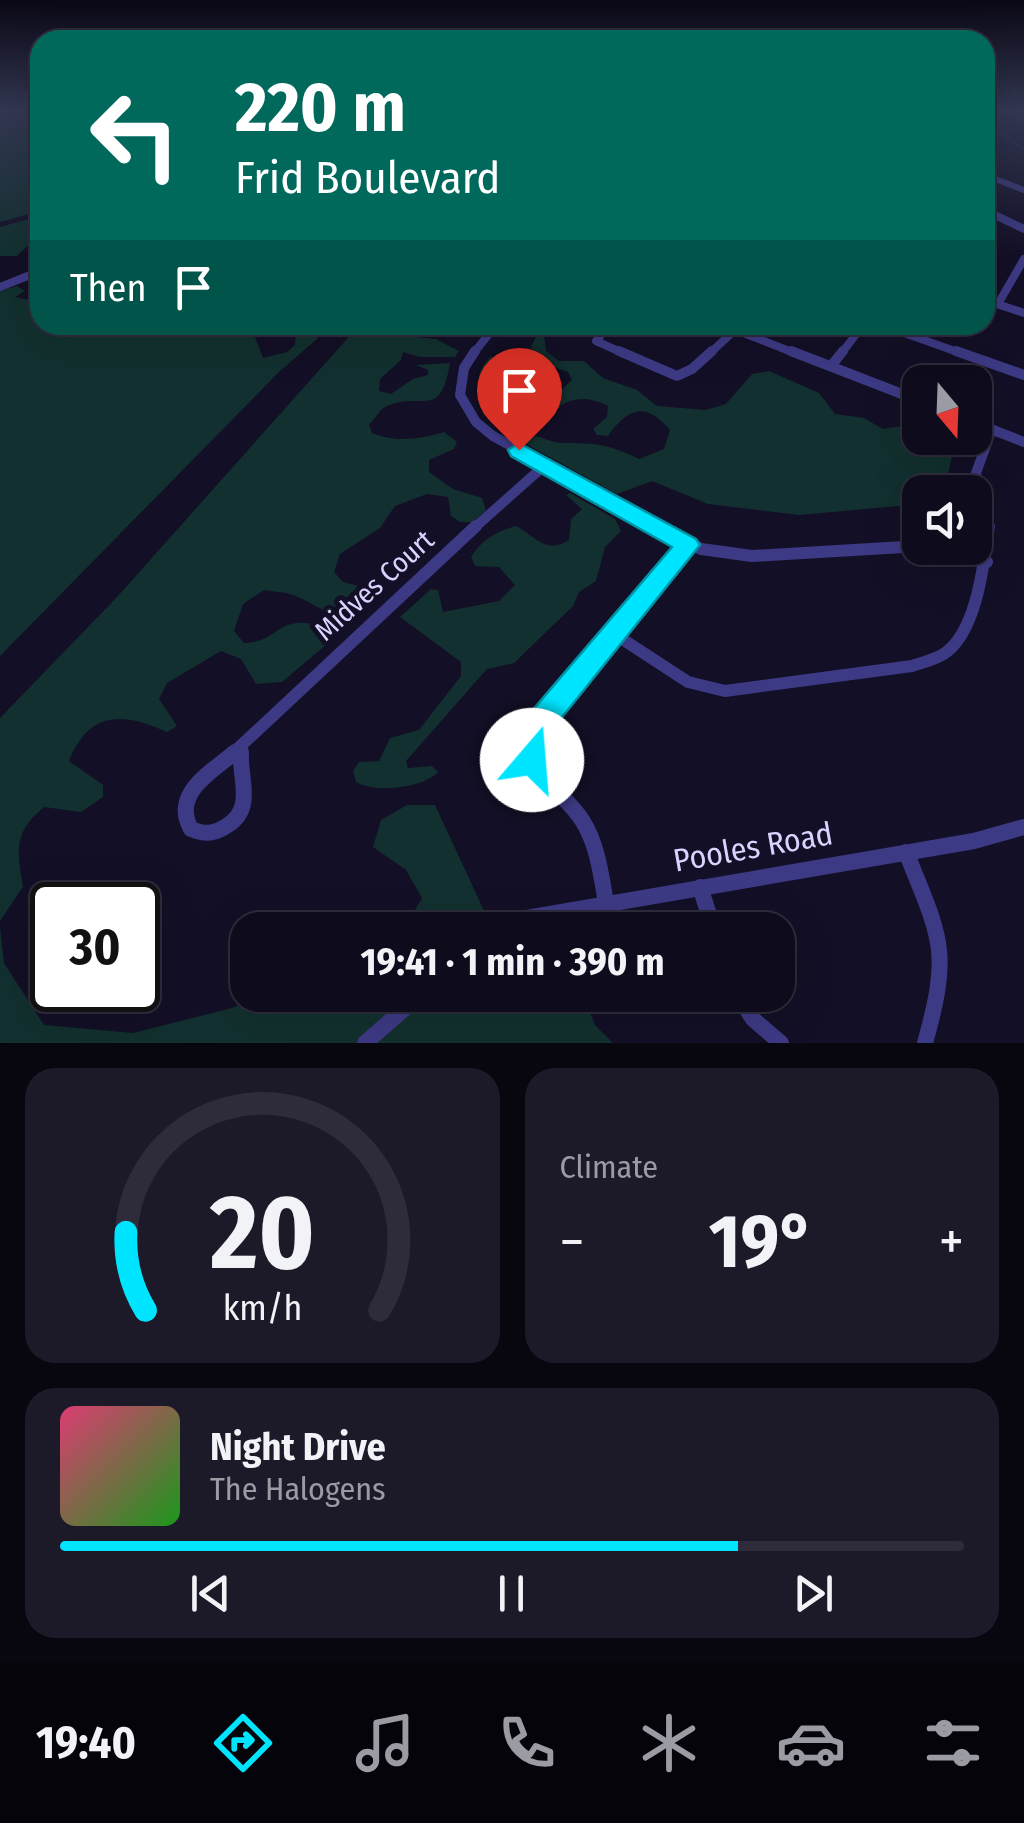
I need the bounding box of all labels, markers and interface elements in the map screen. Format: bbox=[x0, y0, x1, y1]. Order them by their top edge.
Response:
text: 220 m bbox=[235, 66, 406, 150]
icon: left bbox=[70, 70, 200, 200]
text: Frid Boulevard bbox=[235, 151, 500, 205]
icon: arrive bbox=[166, 260, 221, 315]
text: Then bbox=[70, 265, 146, 311]
pin bbox=[477, 348, 562, 451]
icon: arrive bbox=[492, 363, 547, 418]
north arrow bbox=[902, 365, 992, 455]
map controls bbox=[902, 365, 992, 565]
button: sound bbox=[902, 475, 992, 565]
street label: Midves Court bbox=[308, 523, 441, 647]
position arrow bbox=[480, 708, 584, 812]
street label: Pooles Road bbox=[670, 814, 836, 880]
speed limit sign: 30 bbox=[30, 882, 160, 1012]
text: 19:41 · 1 min · 390 m bbox=[361, 939, 664, 985]
text: Climate bbox=[560, 1148, 658, 1186]
text: 20 bbox=[209, 1171, 315, 1296]
text: 19° bbox=[709, 1197, 814, 1287]
text: − bbox=[560, 1209, 584, 1275]
text: + bbox=[939, 1209, 964, 1275]
text: km/h bbox=[222, 1287, 302, 1329]
text: Night Drive bbox=[210, 1424, 386, 1470]
text: The Halogens bbox=[210, 1470, 386, 1508]
icon: previous bbox=[183, 1566, 238, 1621]
icon: pause bbox=[484, 1566, 539, 1621]
icon: next bbox=[786, 1566, 841, 1621]
icon: directions bbox=[208, 1708, 278, 1778]
icon: music bbox=[350, 1708, 420, 1778]
icon: phone bbox=[492, 1708, 562, 1778]
icon: climate bbox=[634, 1708, 704, 1778]
icon: car bbox=[776, 1708, 846, 1778]
icon: filters bbox=[918, 1708, 988, 1778]
text: 19:40 bbox=[36, 1716, 136, 1770]

